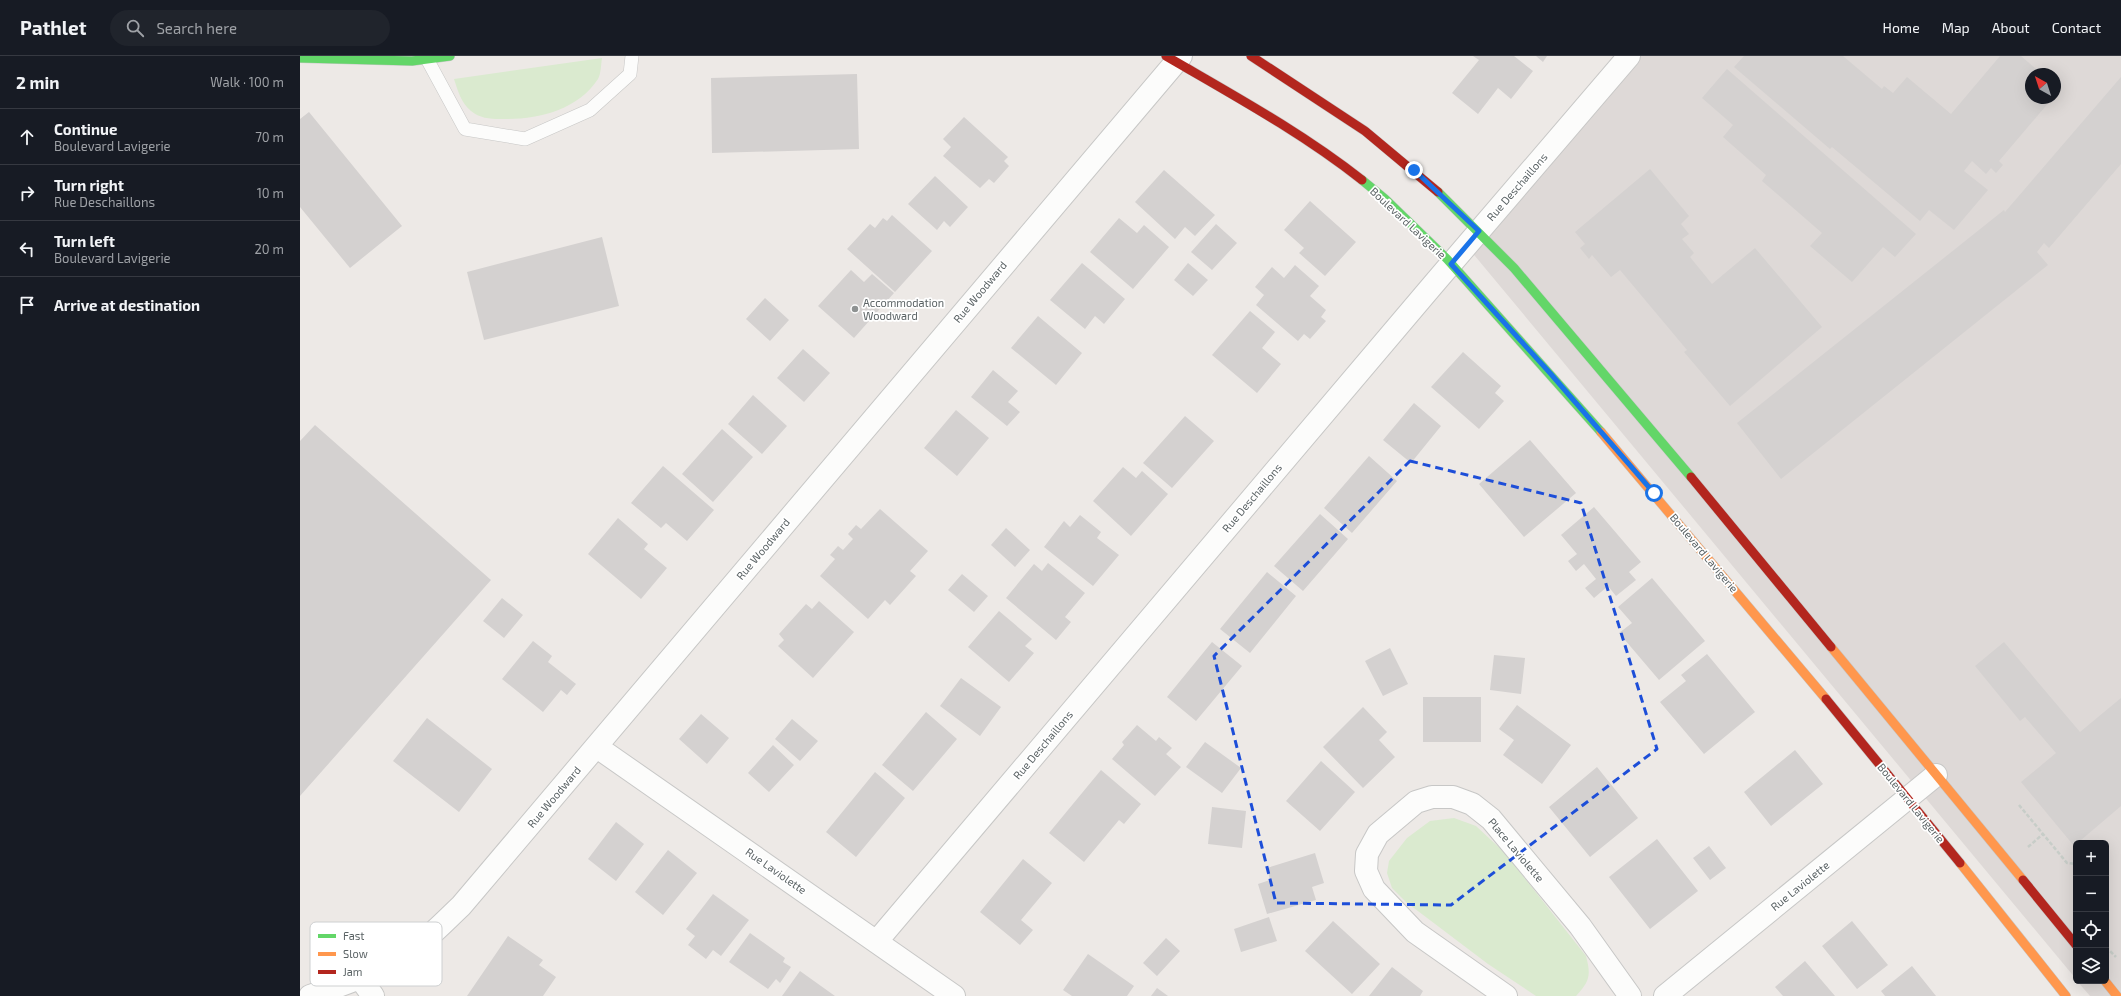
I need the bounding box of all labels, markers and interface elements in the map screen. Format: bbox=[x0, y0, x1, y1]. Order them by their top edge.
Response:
search box bbox=[110, 10, 390, 46]
text: Pathlet bbox=[20, 16, 86, 39]
icon: search bbox=[124, 17, 146, 39]
text: Search here bbox=[156, 19, 237, 37]
text: Home bbox=[1883, 19, 1920, 36]
text: Map bbox=[1942, 19, 1970, 36]
text: About bbox=[1992, 19, 2030, 36]
text: Contact bbox=[2052, 19, 2101, 36]
north arrow bbox=[2025, 68, 2061, 104]
text: 2 min bbox=[16, 72, 59, 92]
text: Walk · 100 m bbox=[210, 74, 284, 90]
text: Continue bbox=[54, 120, 117, 138]
icon: ahead bbox=[16, 126, 38, 148]
text: 70 m bbox=[255, 129, 284, 145]
text: Boulevard Lavigerie bbox=[54, 138, 171, 154]
street label: Rue Deschaillons bbox=[1484, 150, 1550, 223]
route end bbox=[1405, 161, 1423, 179]
text: Turn right bbox=[54, 176, 124, 194]
icon: right bbox=[16, 182, 38, 204]
street label: Boulevard Lavigerie bbox=[1368, 184, 1449, 261]
text: 10 m bbox=[257, 185, 284, 201]
text: Rue Deschaillons bbox=[54, 194, 155, 210]
text: Turn left bbox=[54, 232, 115, 250]
icon: left bbox=[16, 238, 38, 260]
text: 20 m bbox=[255, 241, 284, 257]
text: Boulevard Lavigerie bbox=[54, 250, 171, 266]
street label: Rue Woodward bbox=[950, 258, 1009, 325]
icon: arrive bbox=[16, 294, 38, 316]
text: Arrive at destination bbox=[54, 296, 200, 314]
place label: Accommodation Woodward bbox=[863, 296, 944, 322]
marker: Accommodation Woodward bbox=[850, 304, 860, 314]
street label: Rue Deschaillons bbox=[1219, 460, 1284, 535]
route start bbox=[1645, 484, 1663, 502]
street label: Boulevard Lavigerie bbox=[1668, 511, 1741, 595]
street label: Rue Woodward bbox=[733, 515, 792, 582]
street label: Rue Deschaillons bbox=[1010, 707, 1075, 782]
street label: Boulevard Lavigerie bbox=[1875, 760, 1948, 845]
street label: Rue Woodward bbox=[524, 763, 583, 830]
street label: Place Laviolette bbox=[1486, 815, 1547, 884]
map controls bbox=[2073, 840, 2109, 984]
button: + bbox=[2073, 840, 2109, 876]
street label: Rue Laviolette bbox=[743, 845, 809, 896]
street label: Rue Laviolette bbox=[1768, 858, 1832, 913]
button: − bbox=[2073, 876, 2109, 912]
button: locate bbox=[2073, 912, 2109, 948]
legend bbox=[310, 922, 442, 986]
text: Fast bbox=[343, 929, 365, 942]
text: Slow bbox=[343, 947, 368, 960]
button: layers bbox=[2073, 948, 2109, 984]
text: Jam bbox=[343, 965, 362, 978]

